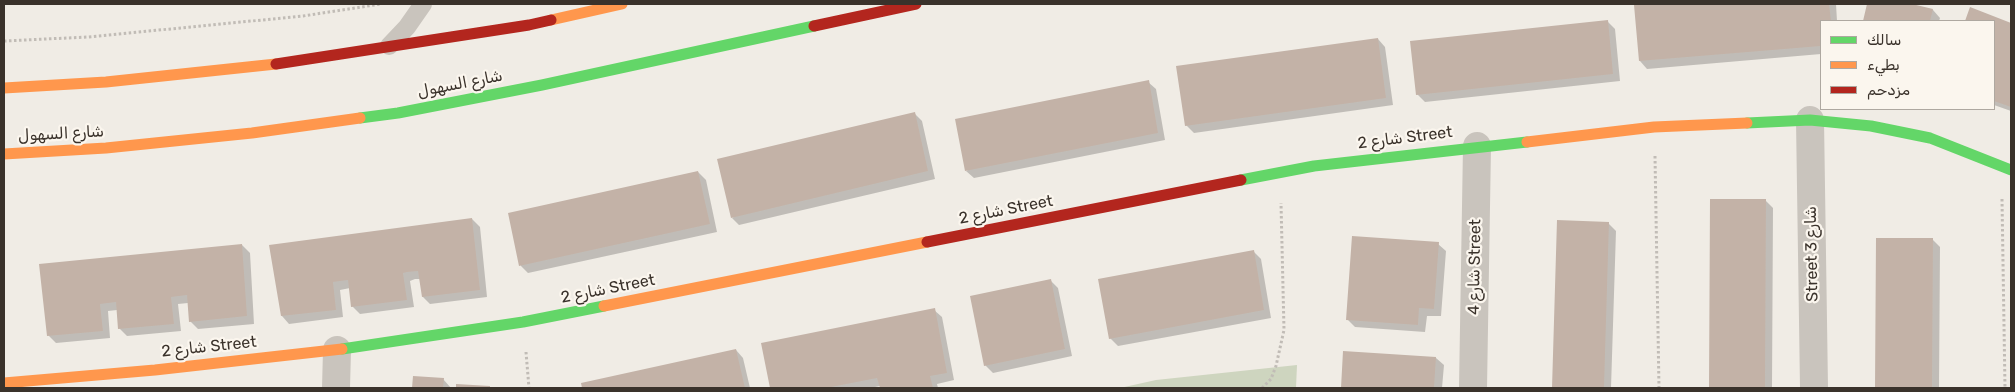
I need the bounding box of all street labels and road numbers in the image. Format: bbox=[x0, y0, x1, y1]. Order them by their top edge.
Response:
street label: شارع السهول bbox=[416, 66, 504, 102]
street label: شارع السهول bbox=[17, 122, 105, 146]
street label: شارع 2 Street bbox=[1356, 123, 1454, 153]
street label: شارع 2 Street bbox=[957, 191, 1055, 229]
street label: Street شارع 3 bbox=[1802, 206, 1822, 302]
street label: شارع 4 Street bbox=[1465, 219, 1485, 315]
street label: شارع 2 Street bbox=[559, 270, 657, 308]
street label: شارع 2 Street bbox=[161, 332, 257, 362]

